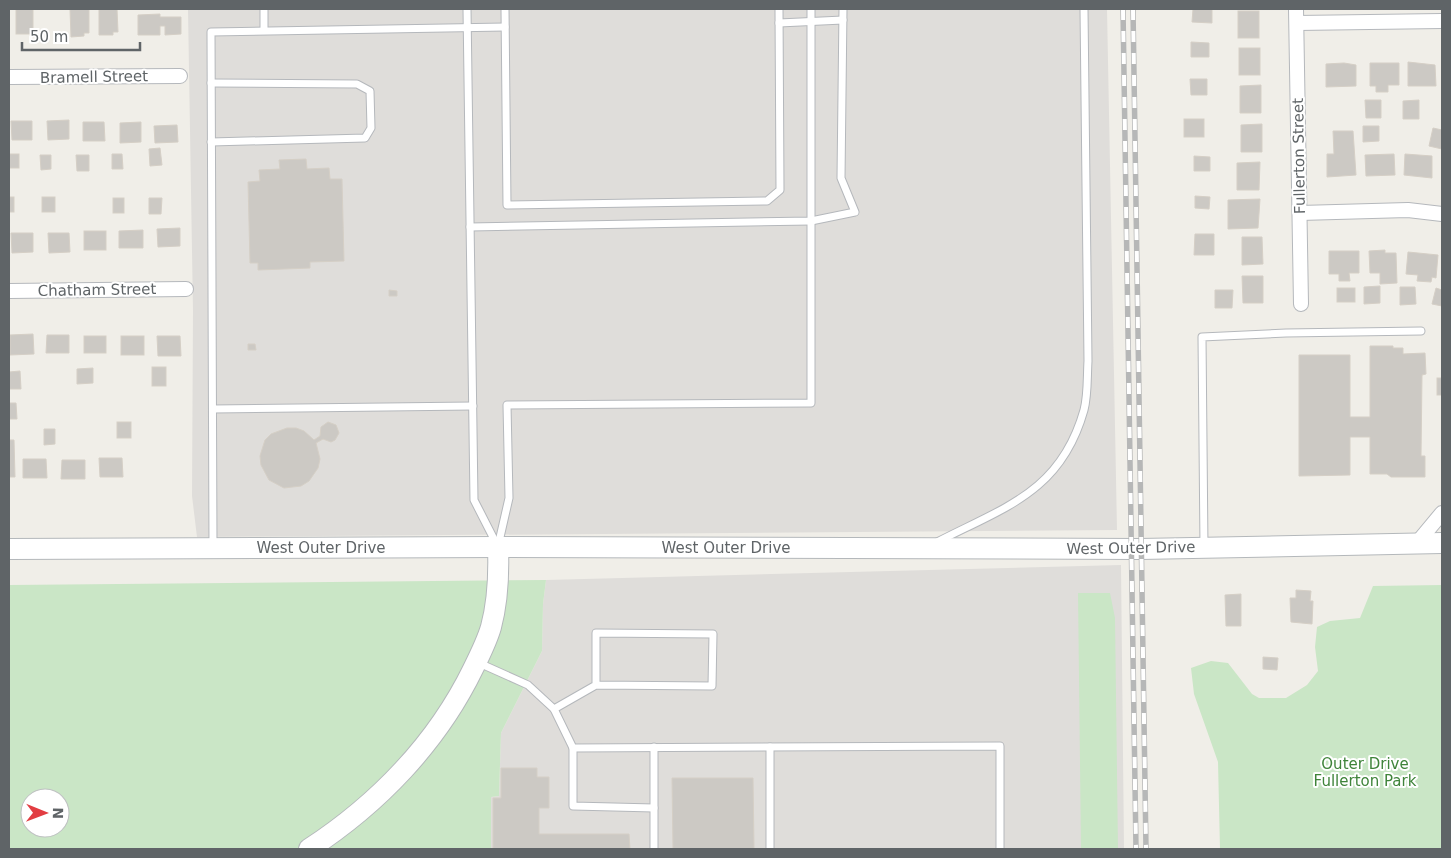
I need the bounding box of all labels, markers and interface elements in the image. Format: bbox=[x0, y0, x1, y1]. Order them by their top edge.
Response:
scale bar bbox=[22, 20, 140, 52]
text: 50 m bbox=[30, 28, 68, 46]
street label: Bramell Street bbox=[40, 67, 148, 87]
street label: Fullerton Street bbox=[1289, 98, 1309, 214]
street label: Chatham Street bbox=[37, 280, 157, 300]
street label: West Outer Drive bbox=[1066, 538, 1196, 558]
street label: West Outer Drive bbox=[257, 539, 386, 557]
street label: West Outer Drive bbox=[662, 539, 791, 557]
park label: Outer Drive Fullerton Park bbox=[1314, 755, 1417, 790]
north arrow bbox=[20, 788, 70, 838]
text: N bbox=[50, 807, 66, 819]

